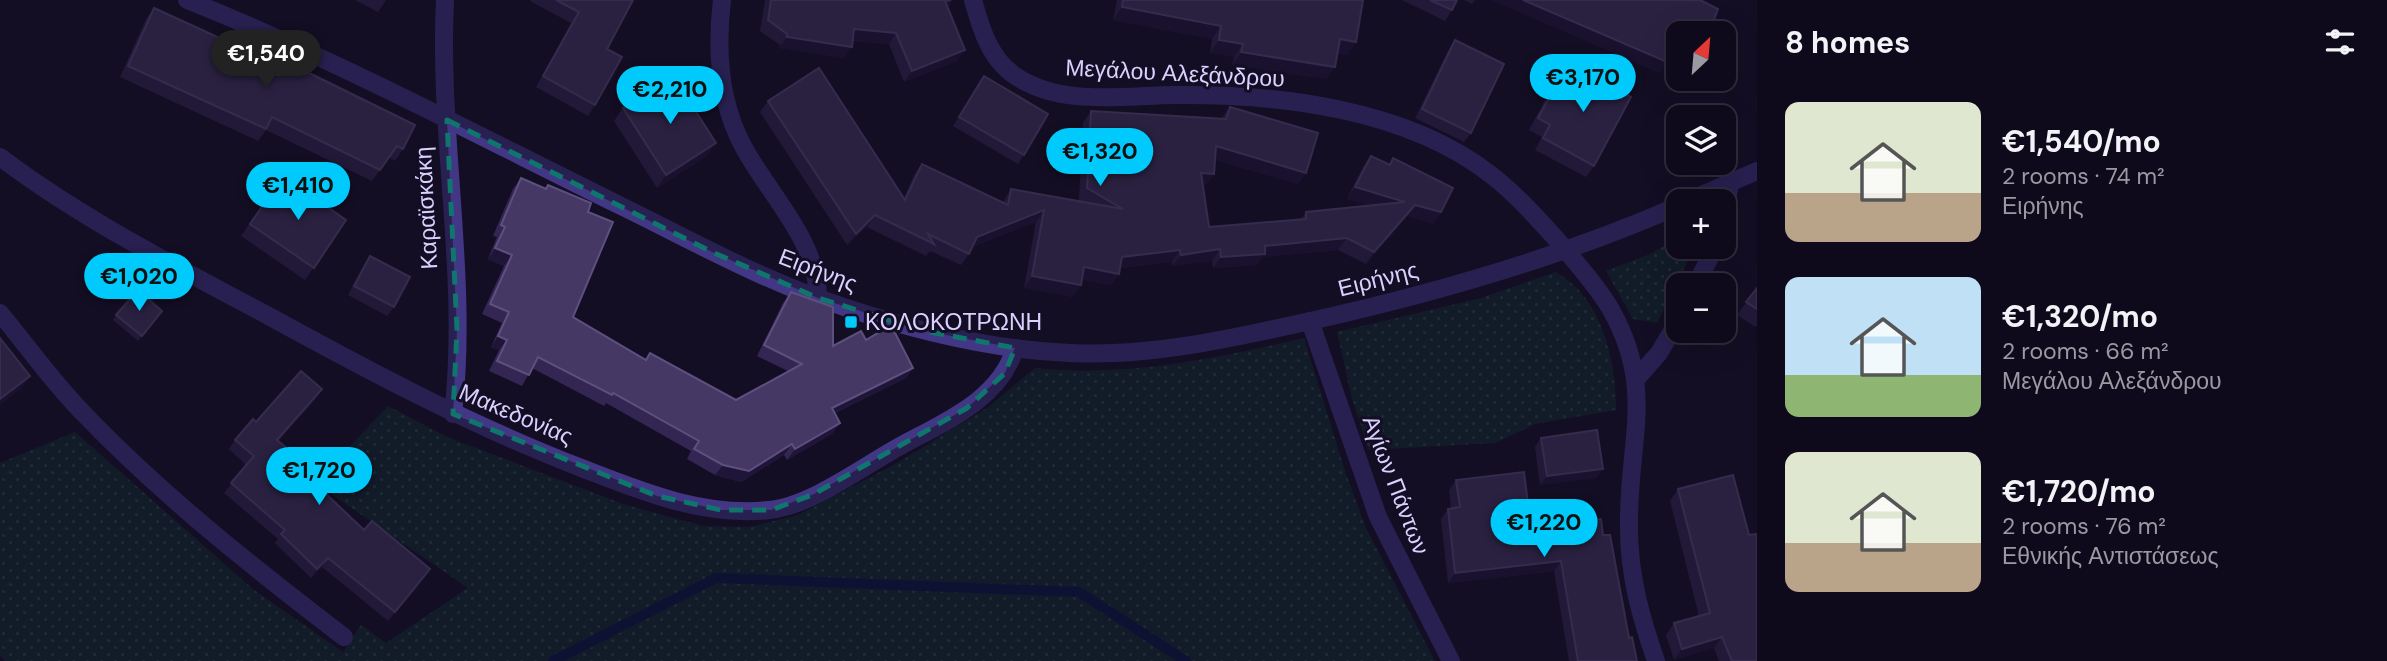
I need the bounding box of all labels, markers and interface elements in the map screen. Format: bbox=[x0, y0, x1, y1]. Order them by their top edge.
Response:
north arrow bbox=[1666, 21, 1736, 91]
map controls bbox=[1666, 21, 1736, 343]
text: 8 homes bbox=[1785, 23, 1910, 62]
icon: filters bbox=[2321, 23, 2359, 61]
pin: €1,540 bbox=[209, 31, 323, 90]
text: €1,540 bbox=[227, 38, 305, 68]
street label: Μεγάλου Αλεξάνδρου bbox=[1065, 52, 1285, 94]
pin: €3,170 bbox=[1526, 54, 1640, 114]
text: €3,170 bbox=[1546, 62, 1620, 92]
pin: €2,210 bbox=[613, 66, 727, 126]
text: €2,210 bbox=[633, 74, 707, 104]
button: layers bbox=[1666, 105, 1736, 175]
text: €1,540/mo bbox=[2002, 122, 2161, 161]
pin: €1,320 bbox=[1043, 128, 1157, 188]
icon: home bbox=[1841, 130, 1925, 214]
text: €1,320 bbox=[1062, 136, 1138, 166]
street label: Καραϊσκάκη bbox=[408, 146, 444, 270]
text: 2 rooms · 74 m² bbox=[2002, 161, 2165, 191]
pin: €1,410 bbox=[241, 162, 355, 222]
text: €1,410 bbox=[262, 170, 334, 200]
button: + bbox=[1666, 189, 1736, 259]
text: Ειρήνης bbox=[2002, 191, 2084, 221]
street label: Ειρήνης bbox=[774, 241, 862, 299]
pin: €1,020 bbox=[82, 254, 196, 313]
street label: Ειρήνης bbox=[1335, 255, 1421, 303]
text: €1,020 bbox=[100, 261, 178, 291]
button: − bbox=[1666, 273, 1736, 343]
text: €1,320/mo bbox=[2002, 297, 2158, 336]
icon: home bbox=[1841, 305, 1925, 389]
place label: ΚΟΛΟΚΟΤΡΩΝΗ bbox=[865, 307, 1042, 337]
marker: ΚΟΛΟΚΟΤΡΩΝΗ bbox=[843, 314, 859, 330]
text: 2 rooms · 66 m² bbox=[2002, 336, 2169, 366]
text: Μεγάλου Αλεξάνδρου bbox=[2002, 366, 2222, 396]
street label: Μακεδονίας bbox=[455, 377, 577, 451]
street label: Αγίων Πάντων bbox=[1356, 411, 1436, 559]
pin: €1,720 bbox=[262, 448, 376, 507]
text: €1,720 bbox=[282, 455, 356, 485]
text: €1,720/mo bbox=[2002, 472, 2156, 511]
icon: home bbox=[1841, 480, 1925, 564]
pin: €1,220 bbox=[1487, 500, 1601, 559]
text: €1,220 bbox=[1507, 507, 1581, 537]
text: 2 rooms · 76 m² bbox=[2002, 511, 2166, 541]
text: Εθνικής Αντιστάσεως bbox=[2002, 541, 2219, 571]

